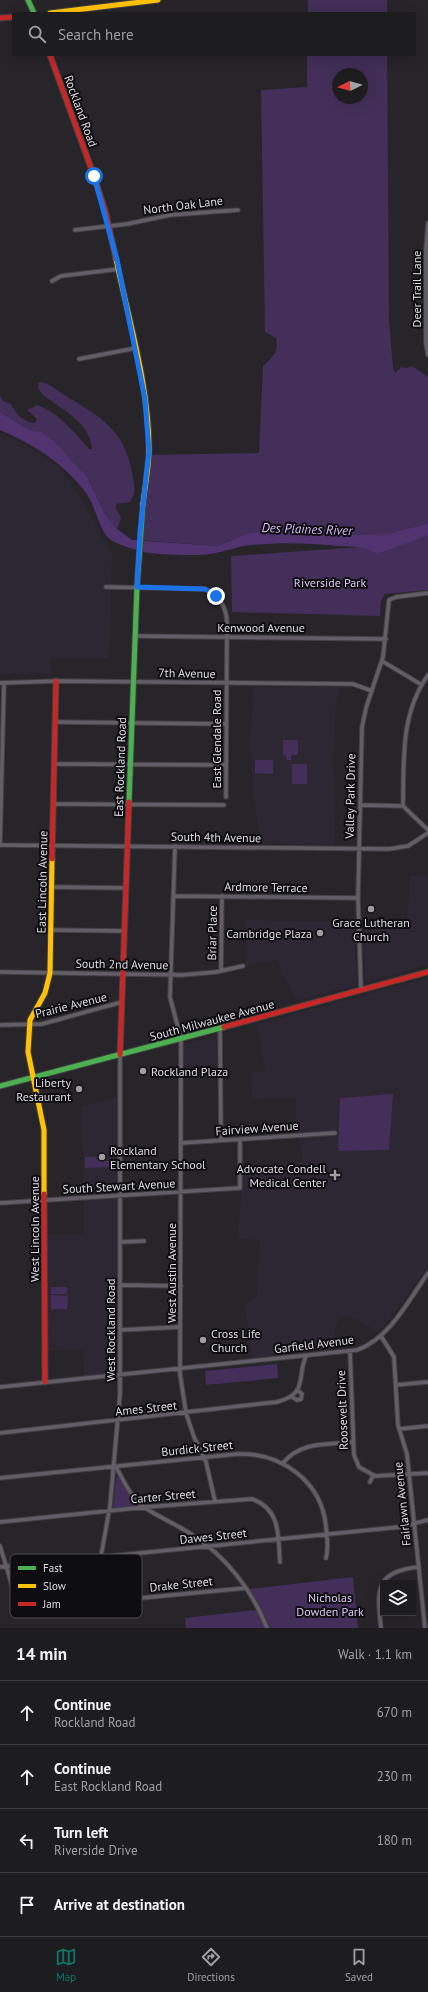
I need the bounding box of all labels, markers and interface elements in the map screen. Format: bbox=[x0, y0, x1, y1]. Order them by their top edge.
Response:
search box bbox=[12, 12, 416, 56]
icon: search bbox=[26, 23, 48, 45]
text: Search here bbox=[58, 25, 134, 44]
north arrow bbox=[332, 68, 368, 104]
street label: Rockland Road bbox=[61, 73, 101, 149]
route start bbox=[85, 167, 103, 185]
street label: North Oak Lane bbox=[142, 193, 224, 217]
street label: Deer Trail Lane bbox=[409, 251, 424, 327]
water label: Des Plaines River bbox=[261, 519, 353, 539]
park label: Riverside Park bbox=[294, 575, 366, 590]
route end bbox=[207, 587, 225, 605]
street label: Kenwood Avenue bbox=[217, 620, 305, 635]
street label: 7th Avenue bbox=[158, 665, 216, 681]
street label: East Glendale Road bbox=[209, 690, 224, 788]
street label: East Rockland Road bbox=[111, 717, 129, 817]
street label: Valley Park Drive bbox=[342, 753, 358, 840]
street label: South 4th Avenue bbox=[171, 829, 261, 845]
street label: East Lincoln Avenue bbox=[34, 831, 50, 933]
street label: Ardmore Terrace bbox=[224, 879, 308, 895]
marker: Grace Lutheran Church bbox=[366, 904, 376, 914]
street label: Briar Place bbox=[204, 905, 220, 961]
place label: Grace Lutheran Church bbox=[332, 915, 410, 944]
place label: Cambridge Plaza bbox=[226, 926, 312, 941]
marker: Cambridge Plaza bbox=[315, 928, 325, 938]
street label: South 2nd Avenue bbox=[75, 956, 169, 972]
street label: Prairie Avenue bbox=[34, 989, 108, 1021]
street label: South Milwaukee Avenue bbox=[148, 996, 276, 1044]
place label: Rockland Plaza bbox=[151, 1064, 228, 1079]
marker: Rockland Plaza bbox=[138, 1066, 148, 1076]
place label: Liberty Restaurant bbox=[16, 1075, 71, 1104]
marker: Liberty Restaurant bbox=[74, 1084, 84, 1094]
street label: Fairview Avenue bbox=[215, 1118, 299, 1138]
place label: Rockland Elementary School bbox=[110, 1143, 206, 1172]
marker: Rockland Elementary School bbox=[97, 1152, 107, 1162]
place label: Advocate Condell Medical Center bbox=[237, 1161, 326, 1190]
marker: Advocate Condell Medical Center bbox=[329, 1169, 341, 1181]
street label: West Lincoln Avenue bbox=[27, 1176, 42, 1282]
street label: South Stewart Avenue bbox=[62, 1176, 176, 1196]
street label: West Austin Avenue bbox=[164, 1223, 179, 1323]
street label: West Rockland Road bbox=[103, 1278, 118, 1382]
place label: Cross Life Church bbox=[211, 1326, 261, 1355]
street label: Garfield Avenue bbox=[273, 1332, 355, 1356]
marker: Cross Life Church bbox=[198, 1335, 208, 1345]
street label: Roosevelt Drive bbox=[333, 1370, 351, 1450]
street label: Ames Street bbox=[115, 1397, 177, 1419]
street label: Burdick Street bbox=[160, 1437, 234, 1459]
street label: Fairlawn Avenue bbox=[390, 1461, 414, 1547]
street label: Carter Street bbox=[130, 1486, 196, 1506]
street label: Dawes Street bbox=[179, 1525, 247, 1547]
legend bbox=[10, 1554, 142, 1618]
text: Fast bbox=[43, 1561, 63, 1575]
street label: Drake Street bbox=[149, 1573, 213, 1595]
text: Slow bbox=[43, 1579, 66, 1593]
map controls bbox=[380, 1580, 416, 1616]
button: layers bbox=[380, 1580, 416, 1616]
park label: Nicholas Dowden Park bbox=[296, 1590, 364, 1619]
text: Jam bbox=[42, 1597, 61, 1611]
text: 14 min bbox=[16, 1643, 67, 1665]
text: Walk · 1.1 km bbox=[338, 1646, 412, 1663]
text: Continue bbox=[54, 1695, 111, 1714]
icon: ahead bbox=[16, 1702, 38, 1724]
text: 670 m bbox=[377, 1704, 412, 1721]
text: Rockland Road bbox=[54, 1714, 136, 1731]
text: Continue bbox=[54, 1759, 111, 1778]
icon: ahead bbox=[16, 1766, 38, 1788]
text: 230 m bbox=[377, 1768, 412, 1785]
text: East Rockland Road bbox=[54, 1778, 162, 1795]
text: Turn left bbox=[54, 1823, 108, 1842]
icon: left bbox=[16, 1830, 38, 1852]
text: 180 m bbox=[377, 1832, 412, 1849]
text: Riverside Drive bbox=[54, 1842, 138, 1859]
icon: arrive bbox=[16, 1894, 38, 1916]
text: Arrive at destination bbox=[54, 1895, 185, 1914]
tab: Map bbox=[55, 1946, 77, 1984]
tab: Directions bbox=[187, 1946, 235, 1984]
tab: Saved bbox=[345, 1946, 373, 1984]

